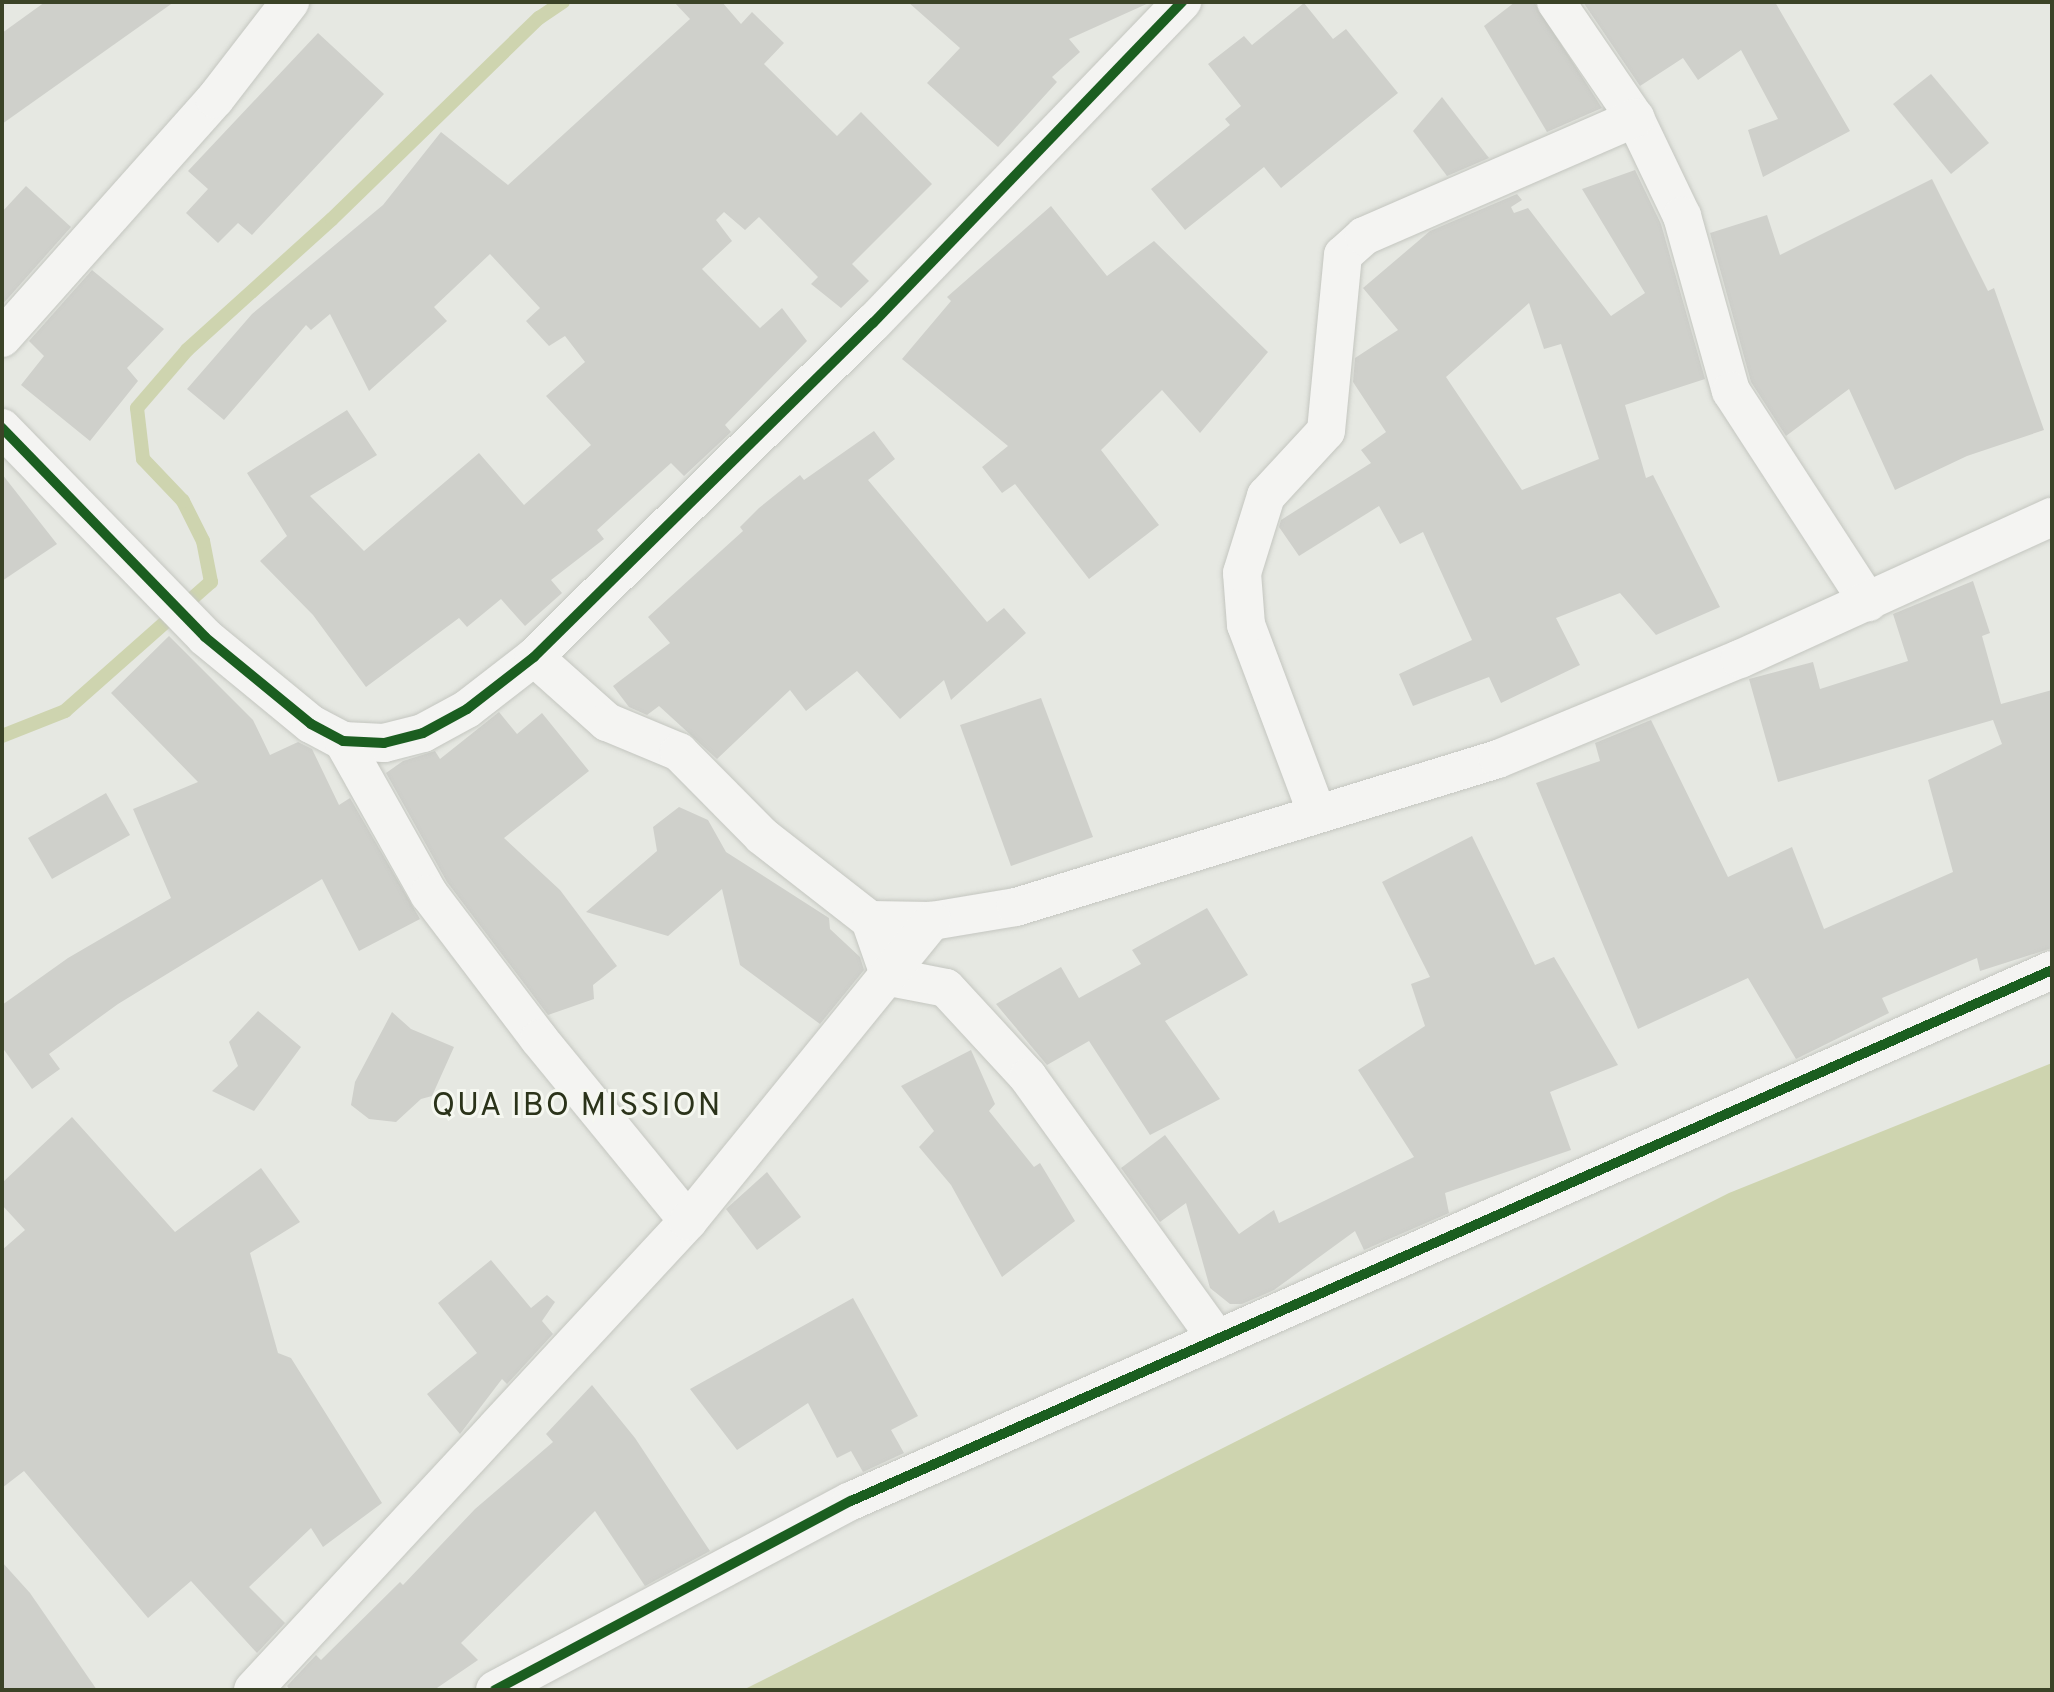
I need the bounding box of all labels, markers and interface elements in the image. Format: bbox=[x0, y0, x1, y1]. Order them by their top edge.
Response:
district label: QUA IBO MISSION bbox=[431, 1088, 723, 1126]

